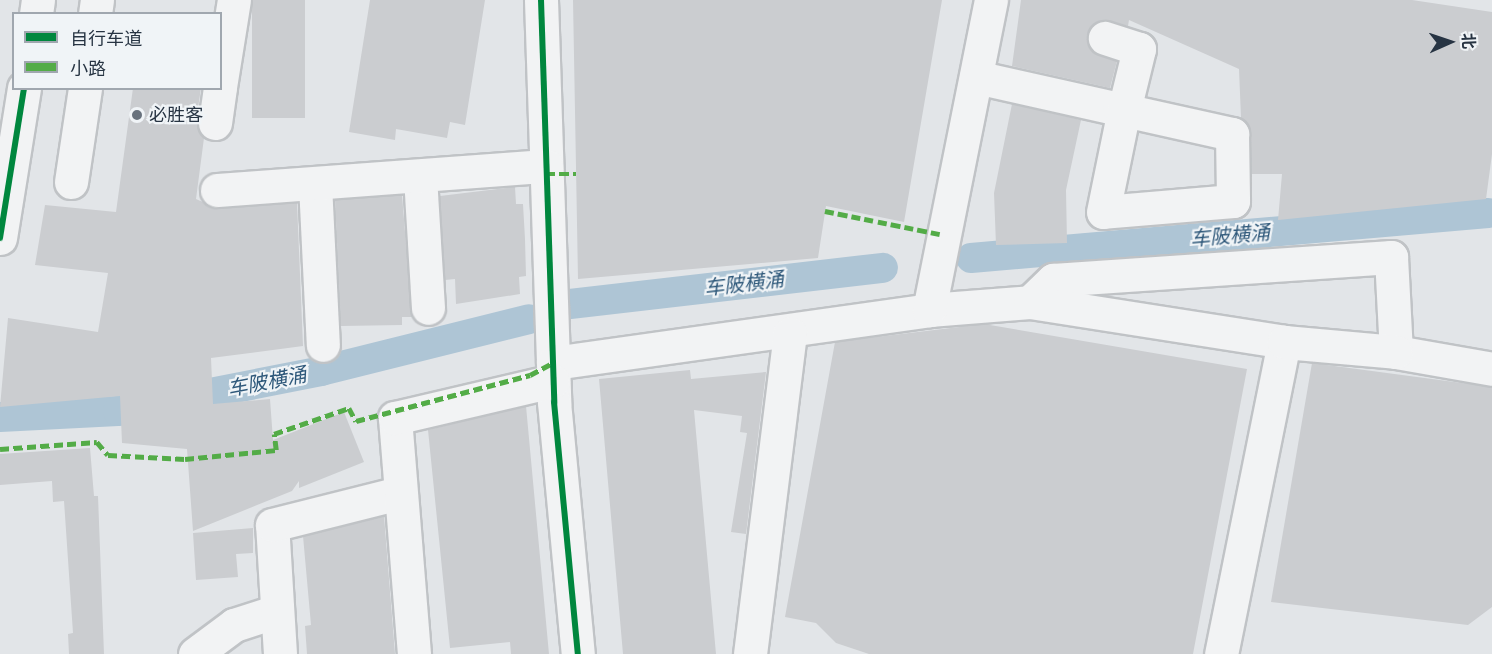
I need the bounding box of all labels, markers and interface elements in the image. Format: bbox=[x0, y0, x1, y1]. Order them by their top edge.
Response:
legend bbox=[12, 12, 222, 90]
north arrow bbox=[1420, 12, 1480, 72]
text: 自行车道 bbox=[70, 28, 142, 49]
text: 北 bbox=[1459, 33, 1478, 50]
text: 小路 bbox=[70, 58, 106, 79]
place label: 必胜客 bbox=[149, 104, 203, 126]
marker: 必胜客 bbox=[130, 108, 144, 122]
water label: 车陂横涌 bbox=[1189, 221, 1271, 251]
water label: 车陂横涌 bbox=[703, 267, 785, 301]
water label: 车陂横涌 bbox=[225, 363, 309, 401]

